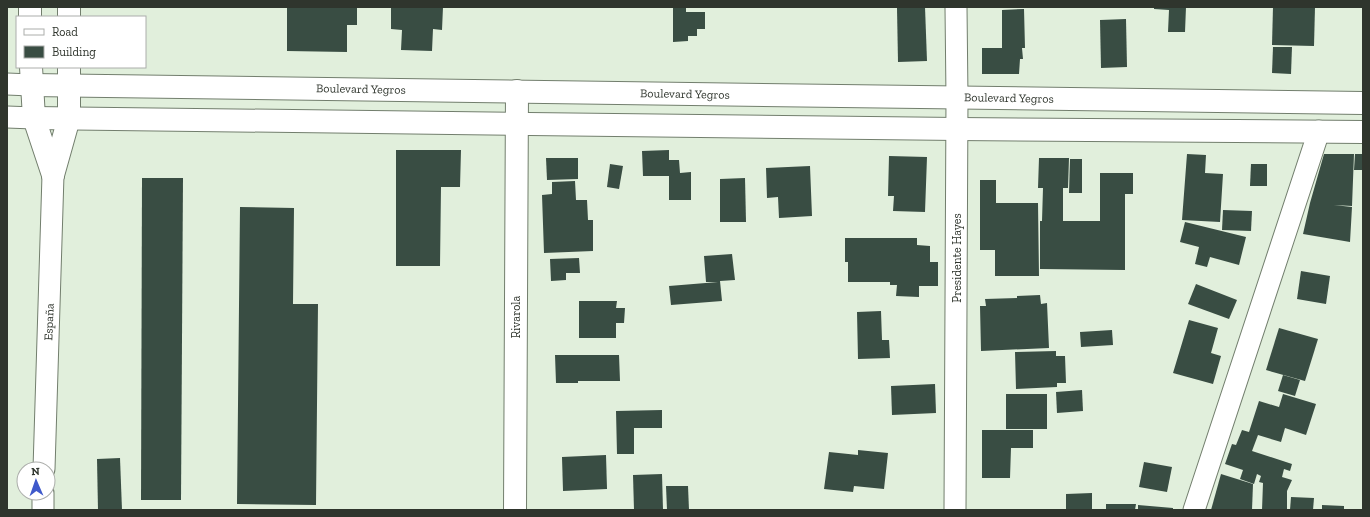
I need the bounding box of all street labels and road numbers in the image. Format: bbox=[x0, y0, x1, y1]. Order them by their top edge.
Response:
street label: Boulevard Yegros bbox=[316, 81, 406, 97]
street label: Boulevard Yegros bbox=[640, 86, 730, 102]
street label: Boulevard Yegros bbox=[964, 90, 1054, 106]
street label: Presidente Hayes bbox=[950, 213, 964, 303]
street label: Rivarola bbox=[509, 295, 523, 338]
street label: España bbox=[41, 303, 57, 341]

